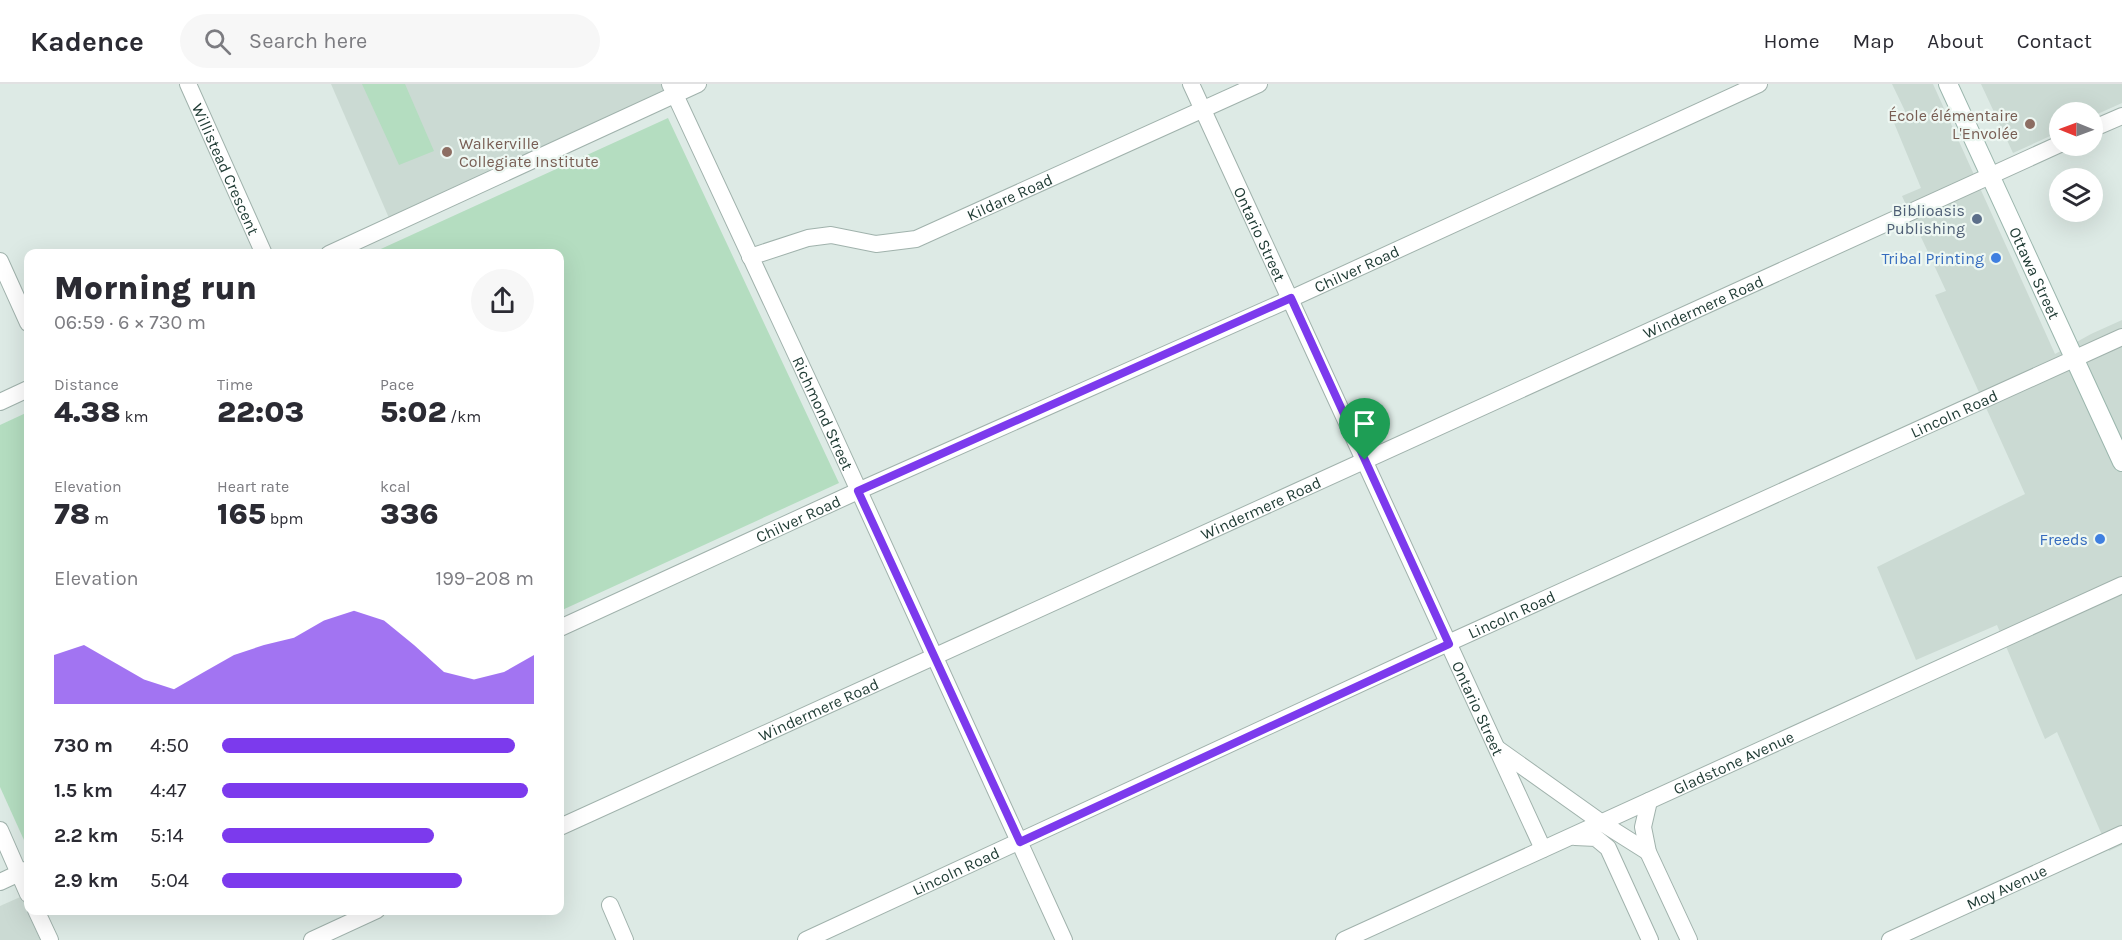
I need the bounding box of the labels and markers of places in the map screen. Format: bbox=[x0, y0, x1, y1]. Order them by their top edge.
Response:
place label: École élémentaire L'Envolée bbox=[1888, 106, 2018, 143]
marker: École élémentaire L'Envolée bbox=[2023, 117, 2037, 131]
place label: Walkerville Collegiate Institute bbox=[459, 134, 599, 171]
marker: Walkerville Collegiate Institute bbox=[440, 145, 454, 159]
place label: Biblioasis Publishing bbox=[1886, 201, 1965, 238]
marker: Biblioasis Publishing bbox=[1970, 212, 1984, 226]
place label: Tribal Printing bbox=[1882, 249, 1984, 268]
marker: Tribal Printing bbox=[1989, 251, 2003, 265]
pin bbox=[1339, 398, 1390, 460]
place label: Freeds bbox=[2040, 530, 2088, 549]
marker: Freeds bbox=[2093, 532, 2107, 546]

